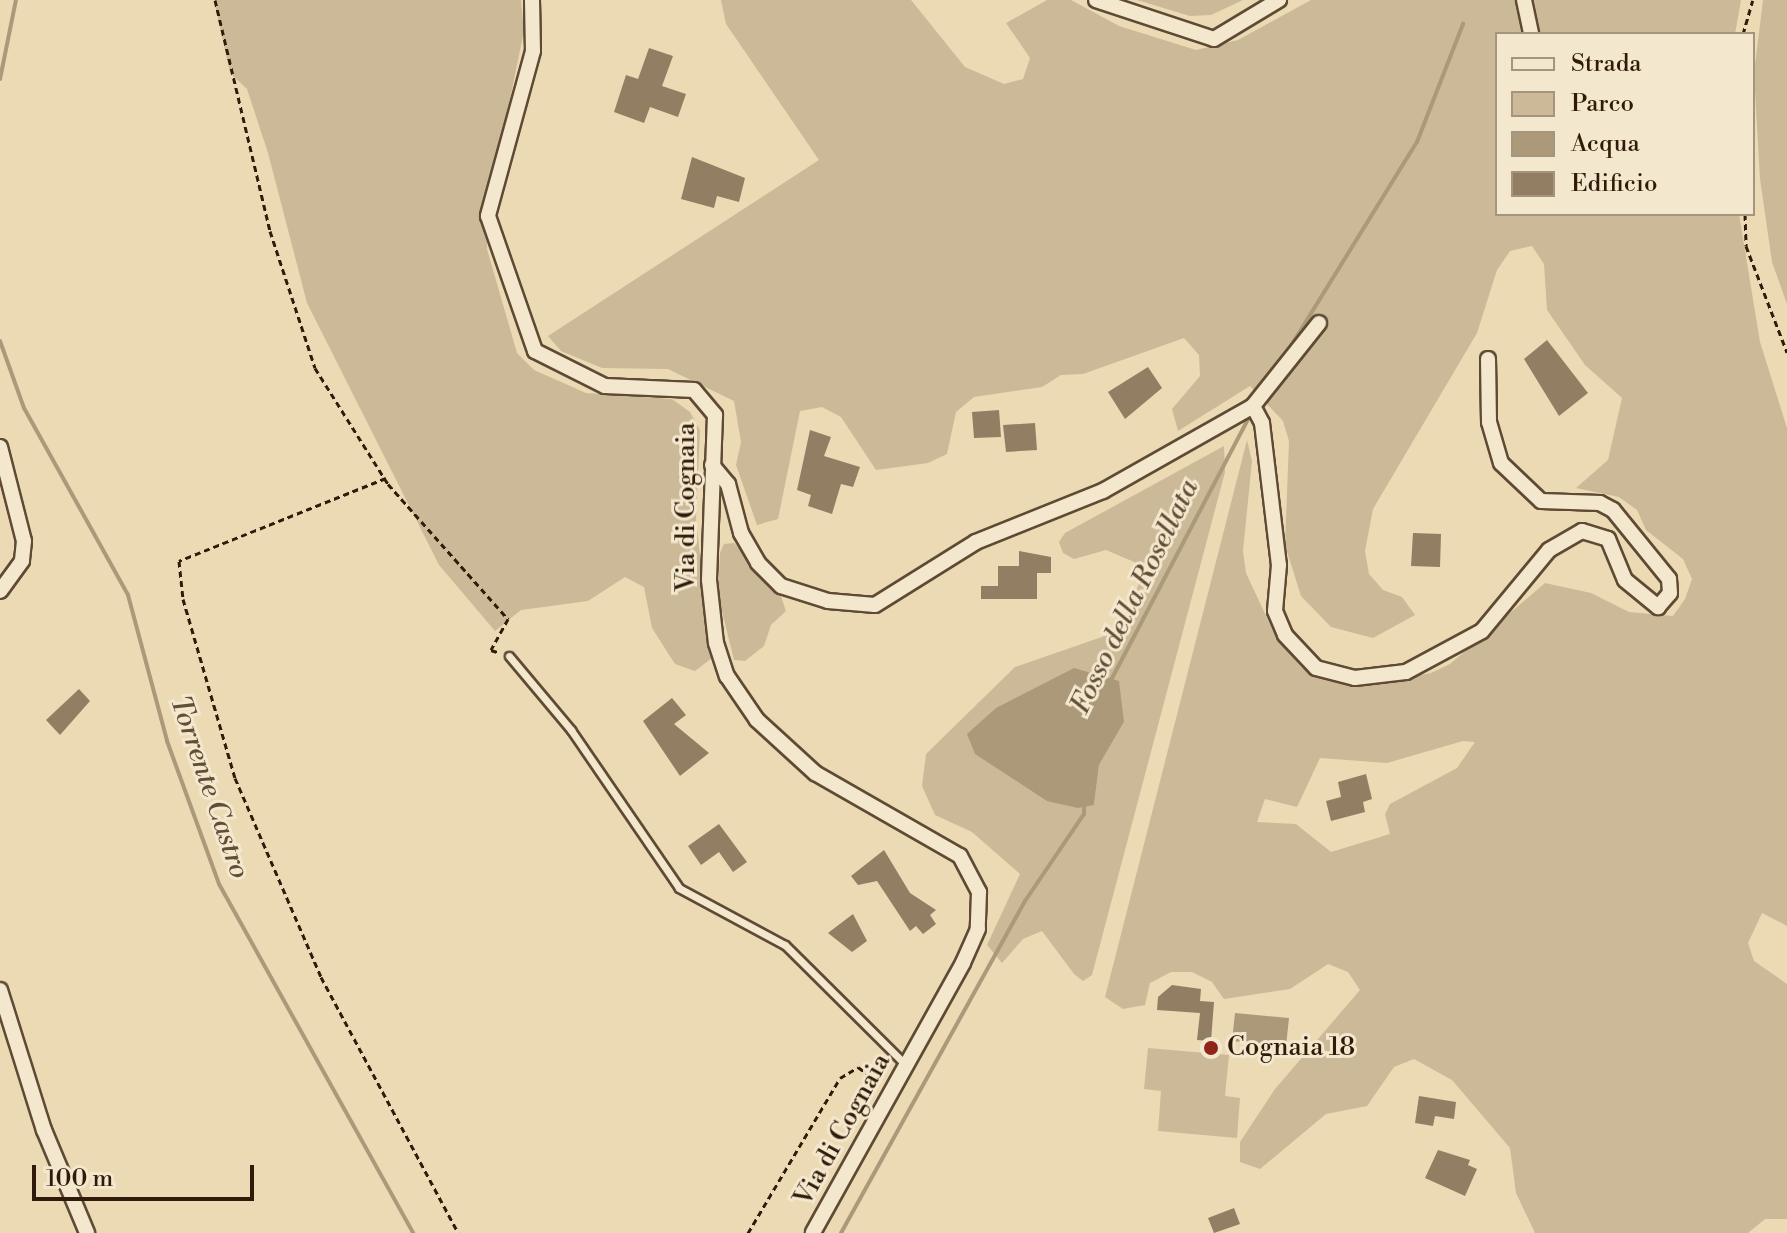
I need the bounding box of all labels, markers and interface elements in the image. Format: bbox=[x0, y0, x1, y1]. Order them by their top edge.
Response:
legend bbox=[1495, 32, 1755, 216]
text: Strada bbox=[1571, 49, 1641, 79]
text: Parco bbox=[1571, 89, 1634, 119]
text: Acqua bbox=[1571, 129, 1640, 159]
text: Edificio bbox=[1571, 169, 1657, 199]
street label: Via di Cognaia bbox=[671, 422, 703, 592]
water label: Fosso della Rosellata bbox=[1064, 474, 1206, 720]
water label: Torrente Castro bbox=[162, 691, 256, 883]
place label: Cognaia 18 bbox=[1227, 1032, 1355, 1064]
marker: Cognaia 18 bbox=[1202, 1039, 1220, 1057]
street label: Via di Cognaia bbox=[788, 1048, 898, 1212]
scale bar bbox=[36, 1149, 258, 1199]
text: 100 m bbox=[46, 1164, 113, 1194]

